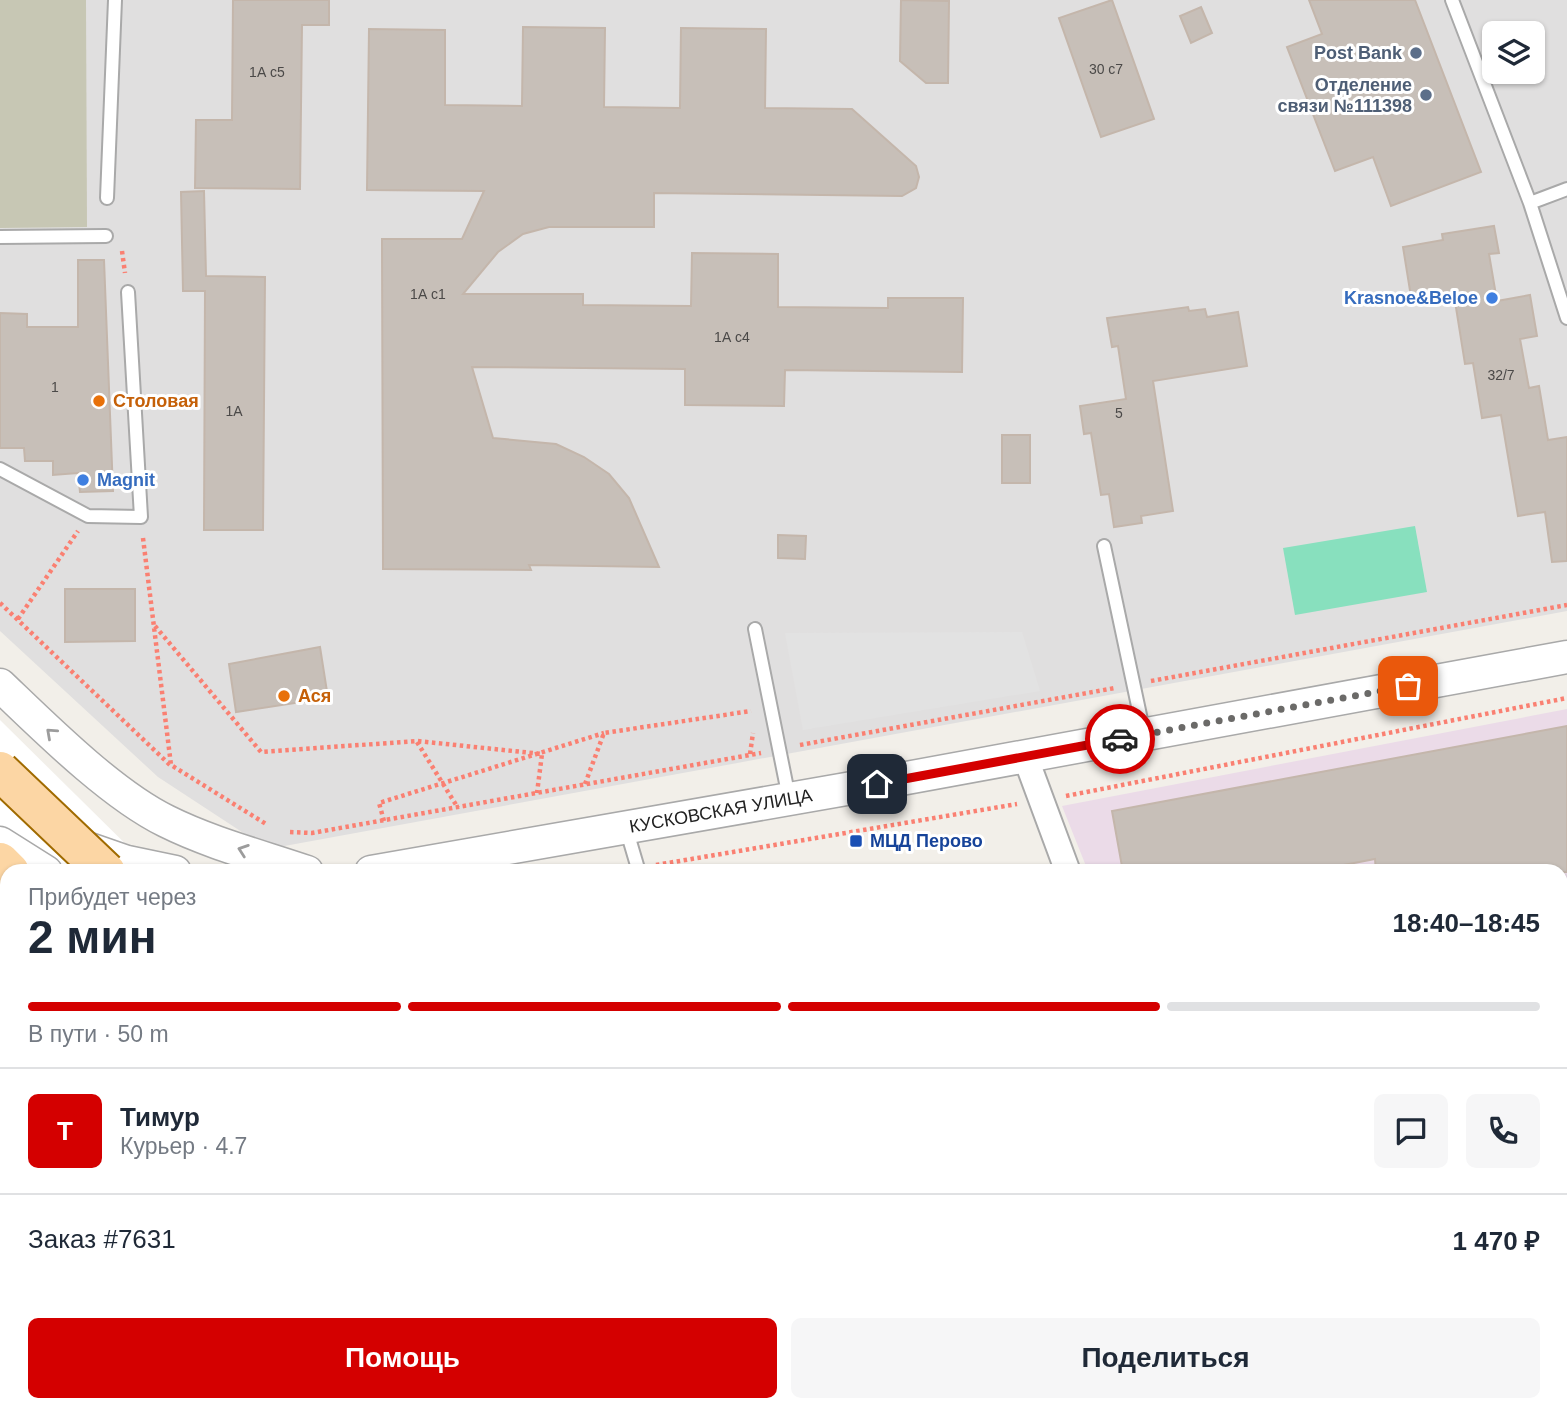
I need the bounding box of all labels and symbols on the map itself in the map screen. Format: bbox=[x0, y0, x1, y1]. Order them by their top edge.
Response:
place label: Post Bank bbox=[1314, 43, 1403, 63]
marker: Post Bank bbox=[1408, 45, 1424, 61]
house number: 30 с7 bbox=[1089, 61, 1123, 77]
house number: 1А с5 bbox=[249, 64, 285, 80]
place label: Отделение связи №111398 bbox=[1278, 75, 1412, 116]
marker: Отделение связи №111398 bbox=[1418, 87, 1434, 103]
house number: 1А с1 bbox=[410, 286, 446, 302]
place label: Krasnoe&Beloe bbox=[1344, 288, 1478, 308]
marker: Krasnoe&Beloe bbox=[1484, 290, 1500, 306]
house number: 1А с4 bbox=[714, 329, 750, 345]
house number: 32/7 bbox=[1487, 367, 1515, 383]
house number: 1 bbox=[51, 379, 59, 395]
place label: Столовая bbox=[113, 391, 199, 411]
marker: Столовая bbox=[91, 393, 107, 409]
house number: 1А bbox=[225, 403, 243, 419]
house number: 5 bbox=[1115, 405, 1123, 421]
place label: Magnit bbox=[97, 470, 155, 490]
marker: Magnit bbox=[75, 472, 91, 488]
pin bbox=[1378, 656, 1438, 716]
place label: Ася bbox=[298, 686, 331, 706]
marker: Ася bbox=[276, 688, 292, 704]
courier bbox=[1085, 704, 1155, 774]
one-way arrow bbox=[46, 728, 59, 741]
pin bbox=[847, 754, 907, 814]
street label: КУСКОВСКАЯ УЛИЦА bbox=[628, 785, 814, 837]
place label: МЦД Перово bbox=[870, 831, 983, 851]
marker: МЦД Перово bbox=[848, 833, 864, 849]
one-way arrow bbox=[237, 844, 249, 858]

